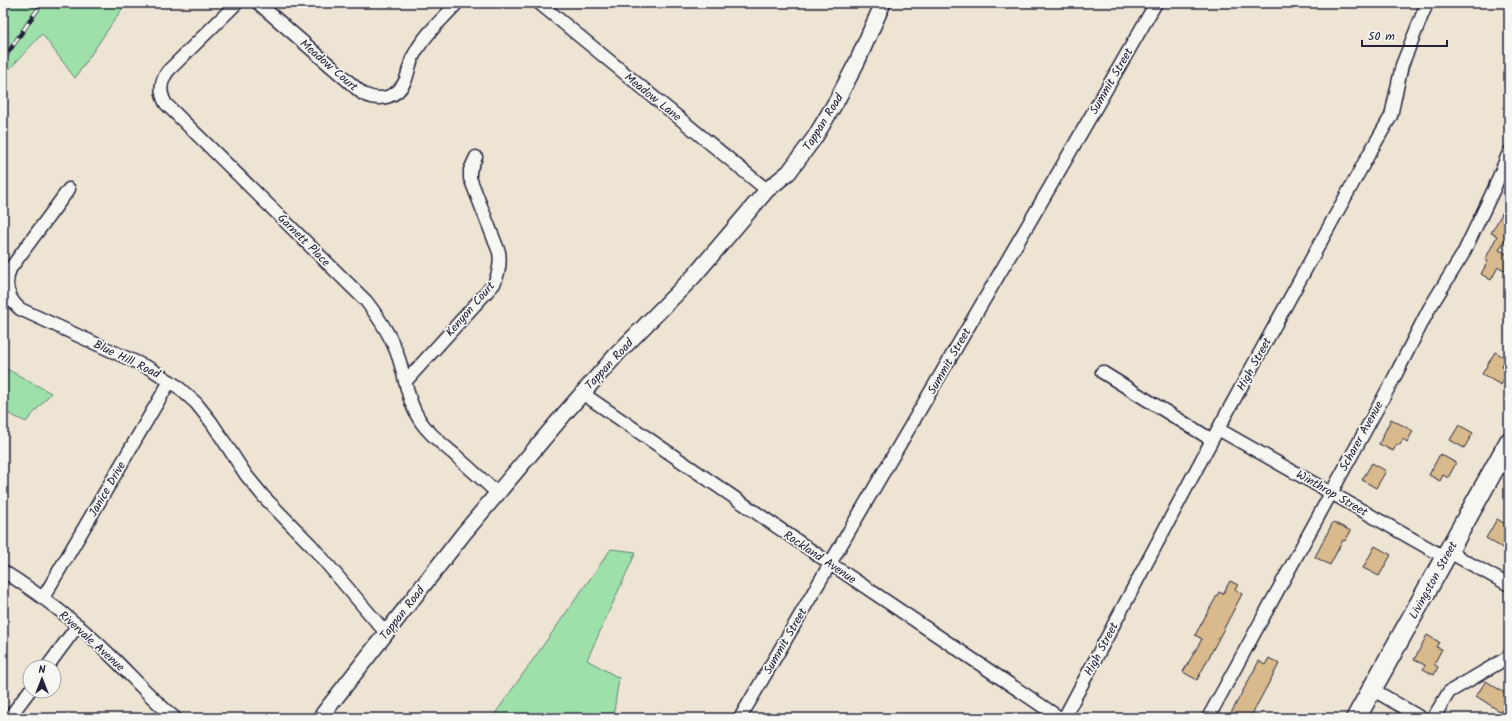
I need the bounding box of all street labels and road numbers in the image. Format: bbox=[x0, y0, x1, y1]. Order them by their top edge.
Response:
street label: Meadow Court bbox=[295, 35, 362, 96]
street label: Summit Street bbox=[1085, 44, 1138, 118]
street label: Meadow Lane bbox=[620, 68, 686, 127]
street label: Tappan Road bbox=[798, 89, 849, 155]
street label: Garnett Place bbox=[273, 209, 335, 272]
street label: Kenyon Court bbox=[441, 277, 500, 341]
street label: Summit Street bbox=[923, 324, 976, 398]
street label: Tappan Road bbox=[580, 334, 639, 394]
street label: High Street bbox=[1232, 334, 1277, 394]
street label: Blue Hill Road bbox=[90, 335, 164, 384]
street label: Scharer Avenue bbox=[1334, 397, 1389, 475]
street label: Janice Drive bbox=[84, 458, 131, 520]
street label: Winthrop Street bbox=[1292, 465, 1371, 522]
street label: Rockland Avenue bbox=[779, 526, 861, 589]
street label: Livingston Street bbox=[1404, 538, 1463, 623]
street label: Tappan Road bbox=[375, 581, 430, 645]
street label: Summit Street bbox=[759, 604, 812, 678]
street label: Rivervale Avenue bbox=[54, 606, 129, 677]
street label: High Street bbox=[1079, 619, 1124, 679]

